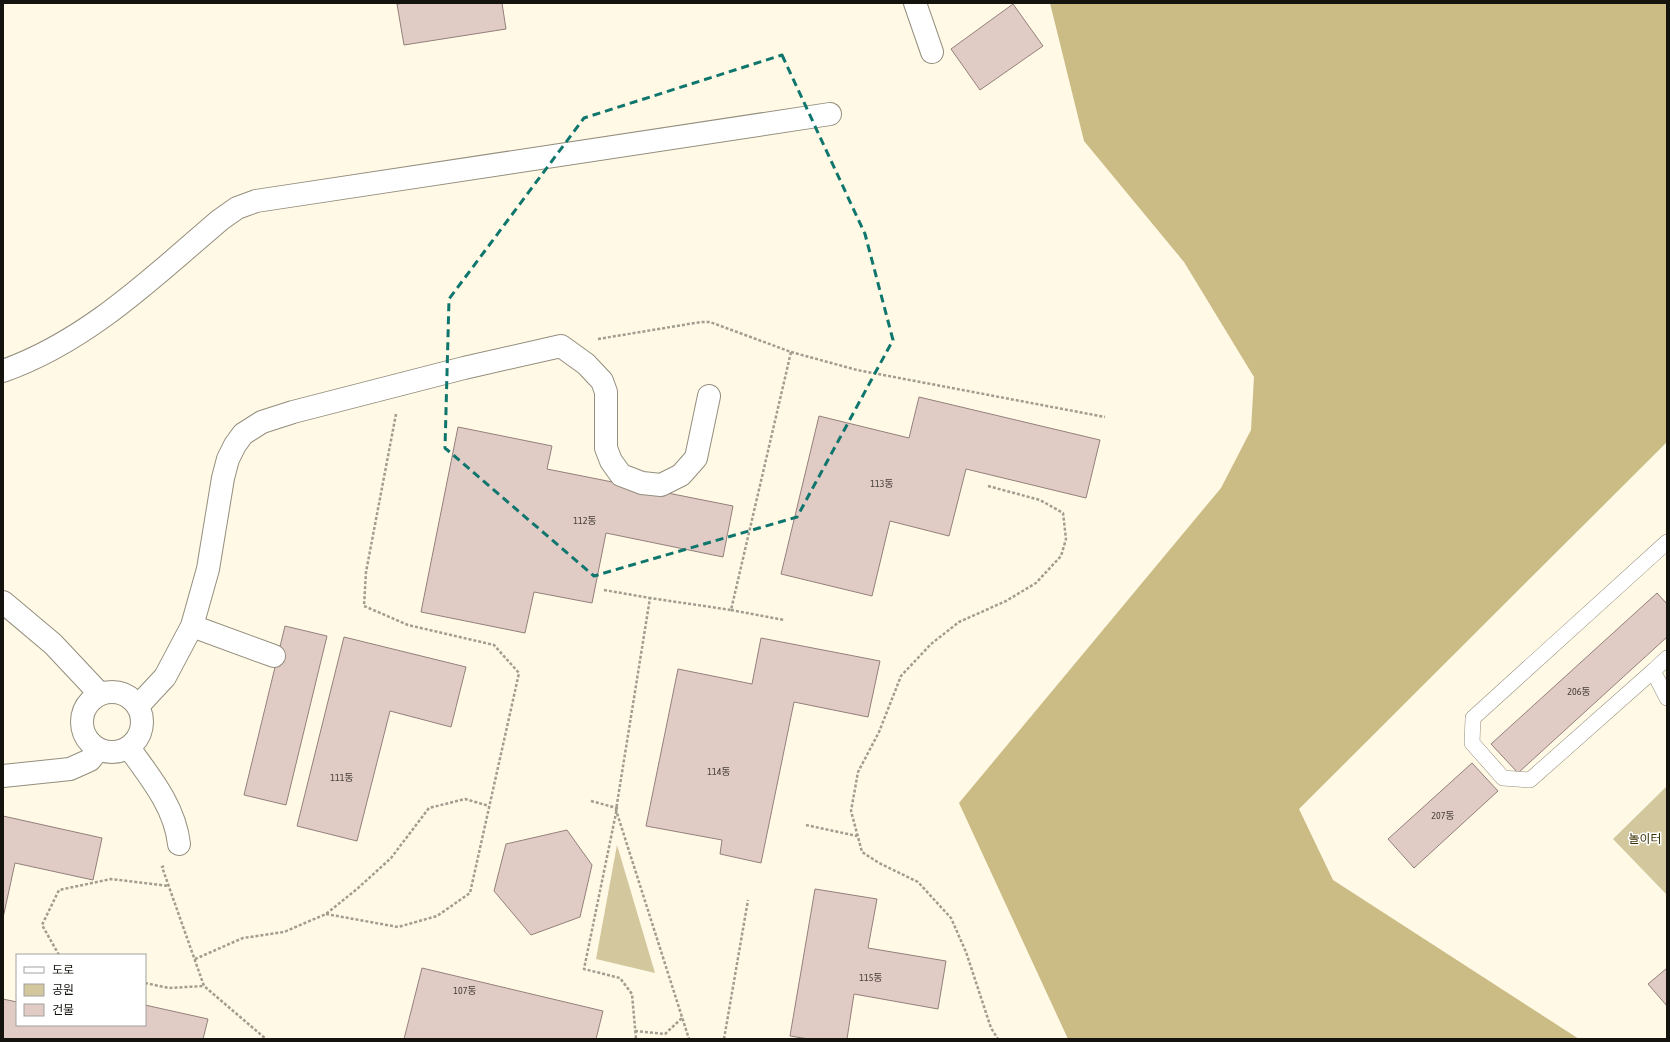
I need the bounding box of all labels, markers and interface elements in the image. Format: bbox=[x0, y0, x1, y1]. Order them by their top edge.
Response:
house number: 113동 bbox=[870, 478, 894, 489]
house number: 112동 bbox=[573, 515, 597, 526]
house number: 206동 bbox=[1567, 686, 1591, 697]
house number: 114동 bbox=[707, 766, 731, 777]
house number: 111동 bbox=[330, 772, 354, 783]
house number: 207동 bbox=[1431, 810, 1455, 821]
park label: 놀이터 bbox=[1628, 832, 1662, 846]
legend bbox=[16, 954, 146, 1026]
text: 도로 bbox=[52, 963, 74, 977]
house number: 115동 bbox=[859, 972, 883, 983]
text: 공원 bbox=[52, 983, 74, 997]
house number: 107동 bbox=[453, 985, 477, 996]
text: 건물 bbox=[52, 1003, 74, 1017]

